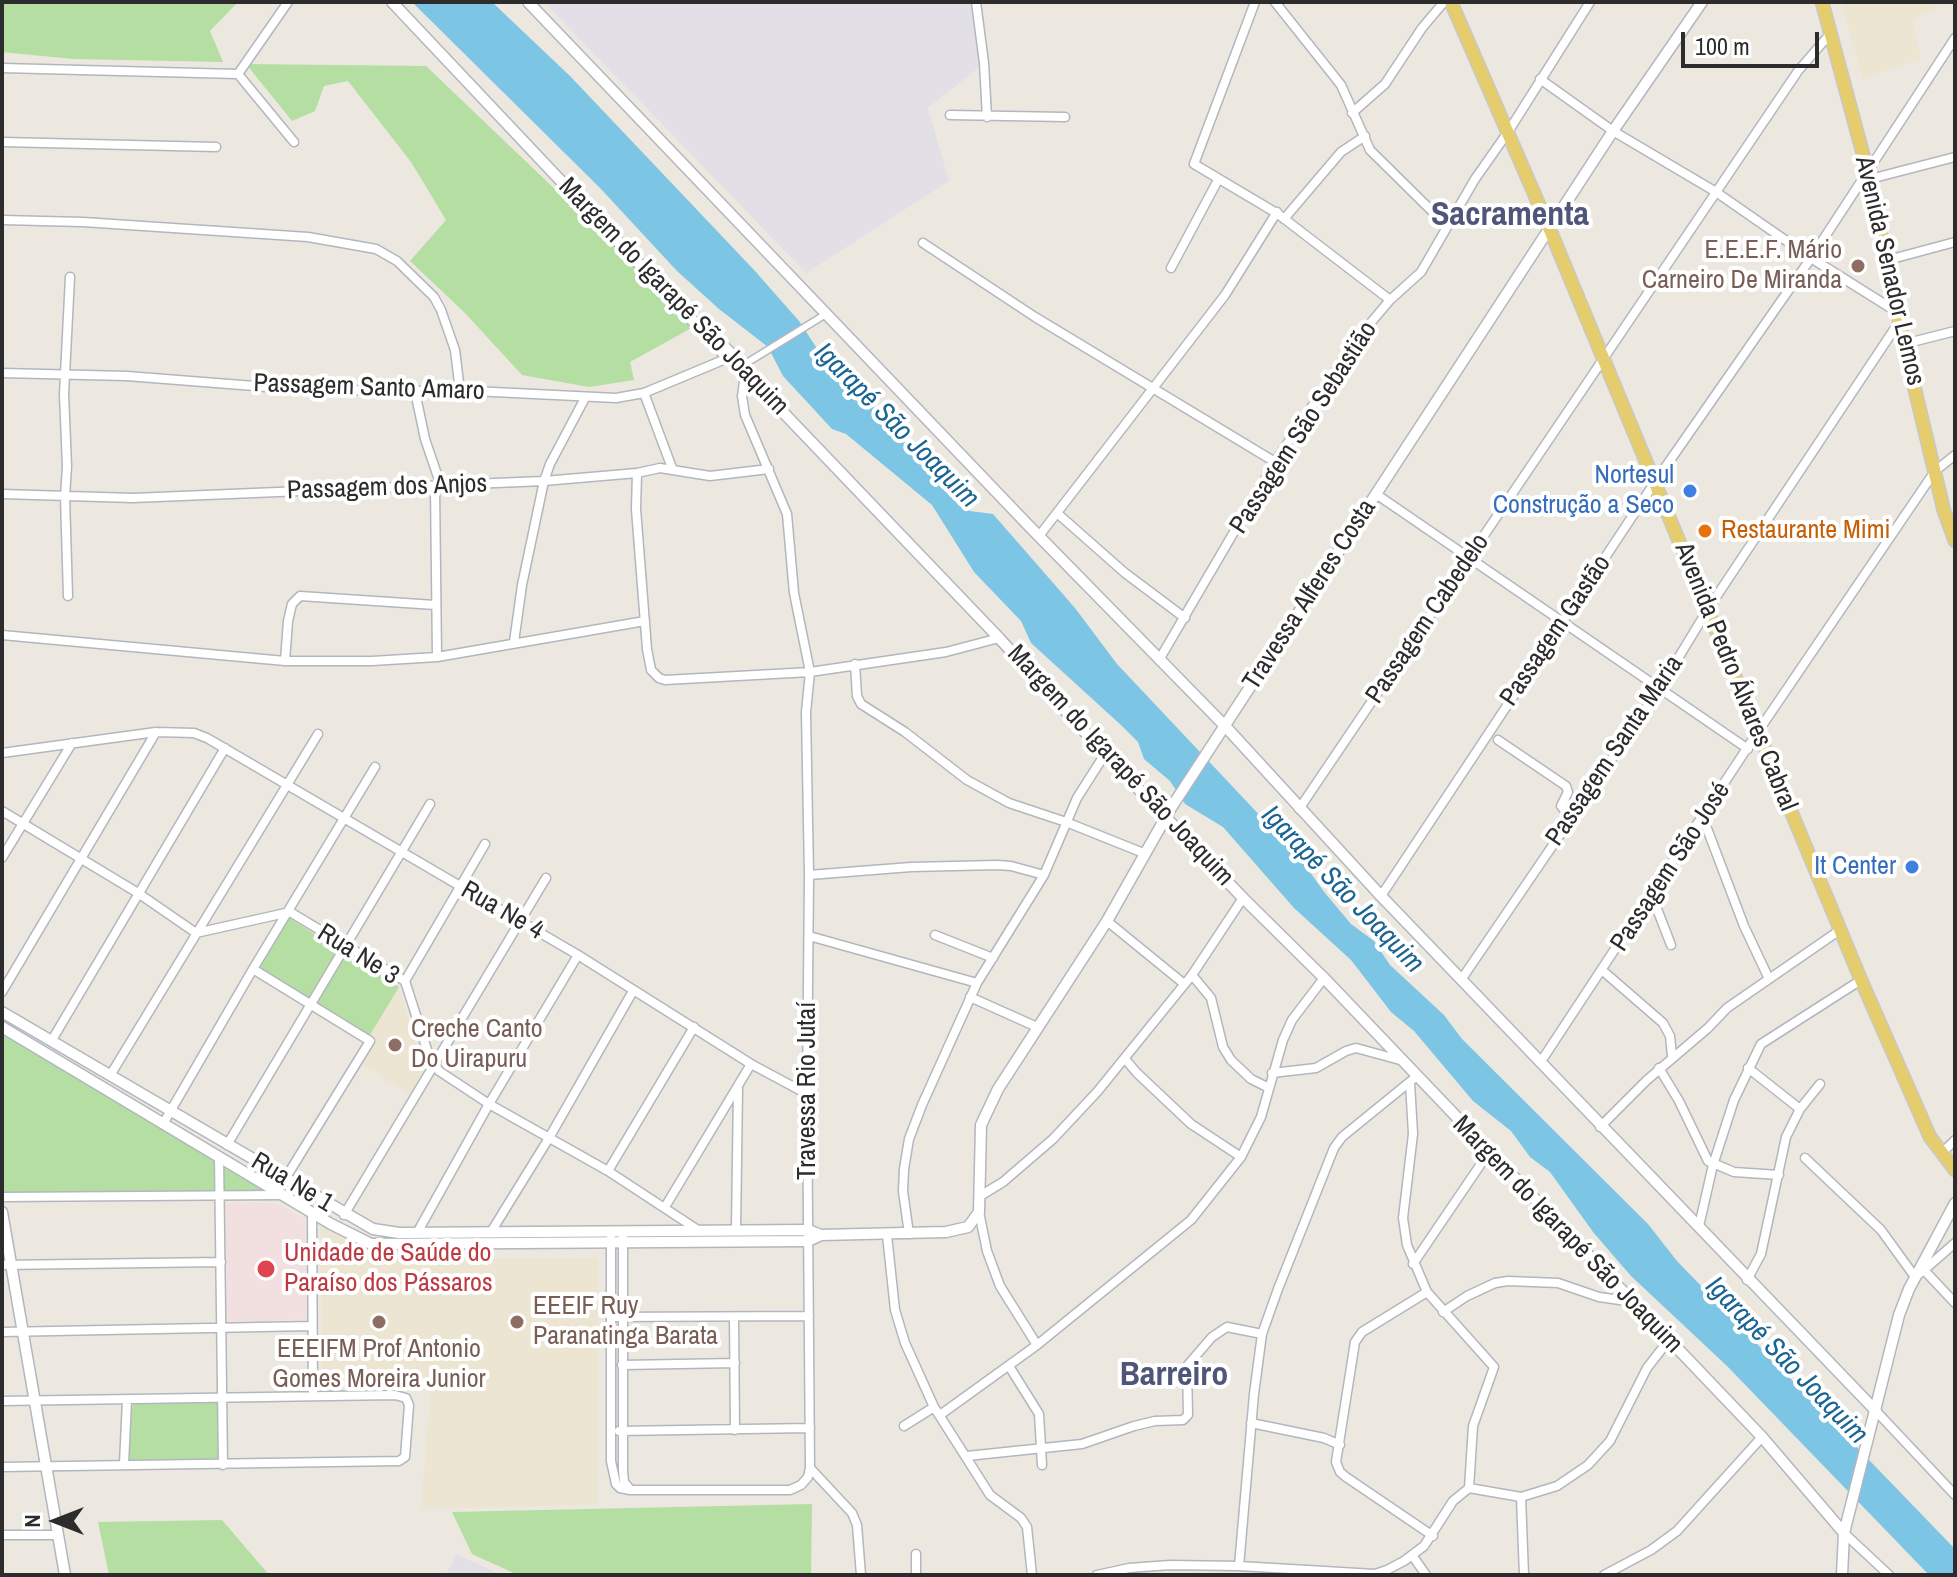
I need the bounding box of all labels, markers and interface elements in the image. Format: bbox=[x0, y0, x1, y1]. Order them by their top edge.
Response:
scale bar bbox=[1685, 16, 1823, 66]
text: 100 m bbox=[1695, 30, 1750, 62]
street label: Avenida Senador Lemos bbox=[1847, 153, 1931, 389]
street label: Margem do Igarapé São Joaquim bbox=[551, 172, 795, 422]
district label: Sacramenta bbox=[1431, 196, 1589, 236]
place label: E.E.E.F. Mário Carneiro De Miranda bbox=[1642, 235, 1842, 296]
marker: E.E.E.F. Mário Carneiro De Miranda bbox=[1849, 257, 1867, 275]
street label: Passagem São Sebastião bbox=[1224, 316, 1384, 540]
water label: Igarapé São Joaquim bbox=[806, 336, 986, 516]
street label: Passagem Santo Amaro bbox=[253, 368, 485, 408]
place label: Nortesul Construção a Seco bbox=[1493, 460, 1674, 522]
street label: Passagem dos Anjos bbox=[286, 469, 488, 507]
marker: Nortesul Construção a Seco bbox=[1681, 482, 1699, 500]
street label: Travessa Alferes Costa bbox=[1237, 494, 1383, 696]
place label: Restaurante Mimi bbox=[1721, 515, 1890, 547]
marker: Restaurante Mimi bbox=[1696, 522, 1714, 540]
street label: Passagem Cabedelo bbox=[1360, 528, 1496, 710]
street label: Avenida Pedro Álvares Cabral bbox=[1667, 538, 1803, 816]
street label: Passagem Gastão bbox=[1494, 550, 1618, 712]
street label: Margem do Igarapé São Joaquim bbox=[1000, 639, 1240, 893]
street label: Passagem Santa Maria bbox=[1540, 650, 1690, 852]
street label: Passagem São José bbox=[1605, 777, 1737, 957]
water label: Igarapé São Joaquim bbox=[1254, 799, 1430, 981]
place label: It Center bbox=[1814, 851, 1896, 883]
marker: It Center bbox=[1903, 858, 1921, 876]
street label: Rua Ne 4 bbox=[455, 875, 549, 947]
street label: Rua Ne 3 bbox=[312, 918, 404, 992]
street label: Travessa Rio Jutaí bbox=[792, 1002, 824, 1180]
place label: Creche Canto Do Uirapuru bbox=[411, 1014, 543, 1076]
marker: Creche Canto Do Uirapuru bbox=[386, 1036, 404, 1054]
street label: Margem do Igarapé São Joaquim bbox=[1445, 1110, 1689, 1360]
street label: Rua Ne 1 bbox=[245, 1146, 339, 1220]
place label: Unidade de Saúde do Paraíso dos Pássaros bbox=[284, 1238, 493, 1300]
marker: Unidade de Saúde do Paraíso dos Pássaros bbox=[255, 1258, 277, 1280]
water label: Igarapé São Joaquim bbox=[1698, 1270, 1874, 1452]
place label: EEEIF Ruy Paranatinga Barata bbox=[533, 1291, 718, 1352]
marker: EEEIFM Prof Antonio Gomes Moreira Junior bbox=[370, 1313, 388, 1331]
marker: EEEIF Ruy Paranatinga Barata bbox=[508, 1313, 526, 1331]
place label: EEEIFM Prof Antonio Gomes Moreira Junior bbox=[272, 1334, 486, 1396]
district label: Barreiro bbox=[1120, 1356, 1228, 1396]
north arrow bbox=[16, 1481, 96, 1561]
text: N bbox=[17, 1514, 47, 1528]

